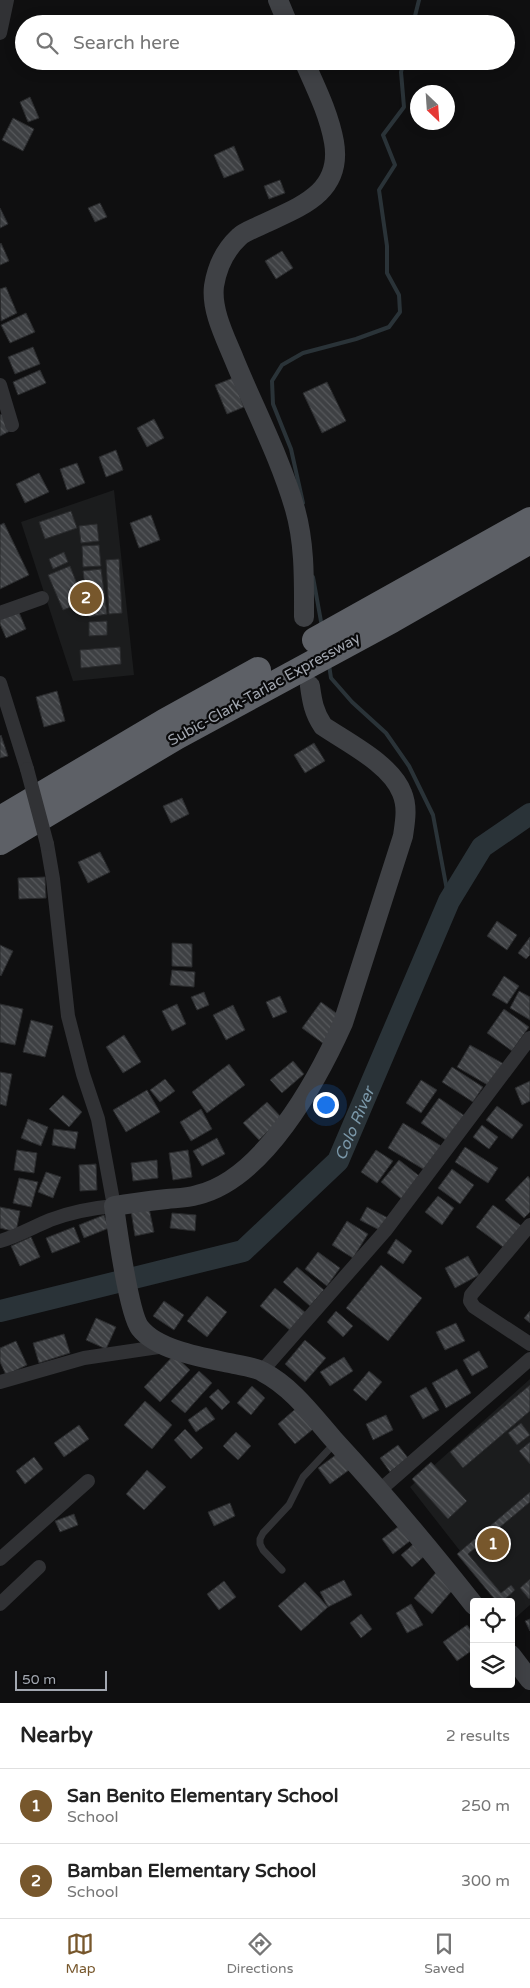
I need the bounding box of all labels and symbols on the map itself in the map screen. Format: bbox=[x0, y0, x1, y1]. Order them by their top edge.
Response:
north arrow bbox=[410, 85, 455, 130]
pin: 2 bbox=[70, 579, 102, 617]
street label: Subic-Clark-Tarlac Expressway bbox=[165, 629, 363, 749]
water label: Colo River bbox=[331, 1083, 380, 1163]
your location bbox=[313, 1092, 339, 1118]
pin: 1 bbox=[477, 1525, 509, 1563]
scale bar bbox=[15, 1668, 108, 1691]

